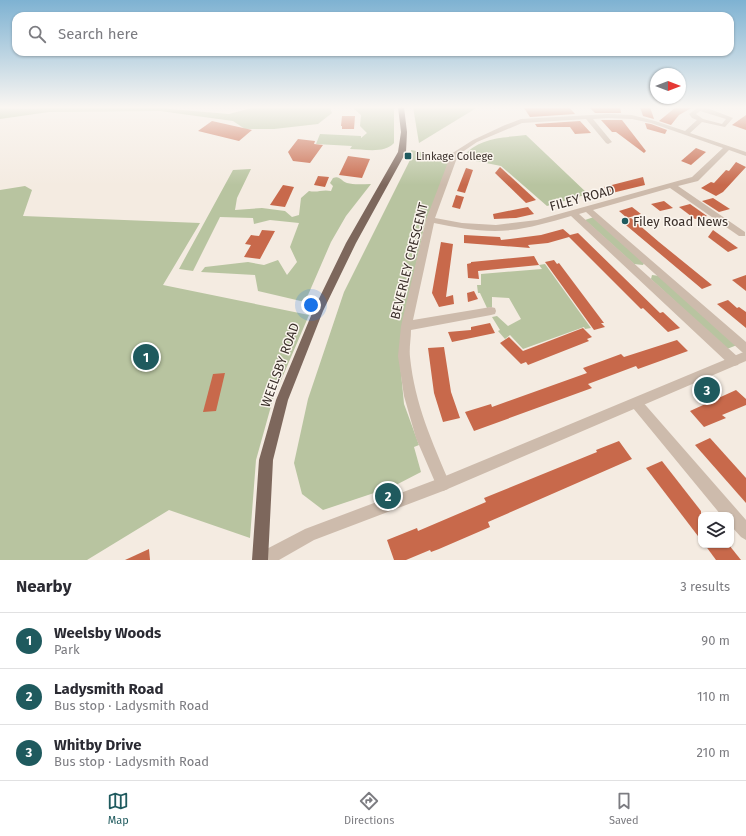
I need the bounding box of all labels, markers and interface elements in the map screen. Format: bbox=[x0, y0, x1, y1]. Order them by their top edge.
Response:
search box bbox=[12, 12, 734, 56]
icon: search bbox=[26, 23, 48, 45]
text: Search here bbox=[58, 25, 138, 43]
north arrow bbox=[650, 68, 686, 104]
place label: Linkage College bbox=[416, 150, 493, 163]
marker: Linkage College bbox=[403, 151, 413, 161]
street label: FILEY ROAD bbox=[548, 182, 616, 214]
street label: BEVERLEY CRESCENT bbox=[387, 201, 431, 321]
place label: Filey Road News bbox=[633, 214, 728, 229]
marker: Filey Road News bbox=[620, 216, 630, 226]
your location bbox=[301, 295, 321, 315]
street label: WEELSBY ROAD bbox=[258, 321, 302, 409]
pin: 1 bbox=[133, 342, 159, 372]
pin: 3 bbox=[694, 375, 720, 405]
pin: 2 bbox=[375, 481, 401, 511]
map controls bbox=[698, 512, 734, 548]
button: layers bbox=[698, 512, 734, 548]
text: Nearby bbox=[16, 576, 71, 597]
text: 3 results bbox=[680, 579, 730, 594]
text: Weelsby Woods bbox=[54, 624, 161, 642]
text: 1 bbox=[26, 633, 32, 648]
text: 90 m bbox=[701, 633, 730, 648]
text: Park bbox=[54, 642, 80, 657]
text: Ladysmith Road bbox=[54, 680, 163, 698]
text: 2 bbox=[26, 689, 32, 704]
text: 110 m bbox=[697, 689, 730, 704]
text: Bus stop · Ladysmith Road bbox=[54, 698, 209, 713]
text: Whitby Drive bbox=[54, 736, 141, 754]
text: 3 bbox=[26, 745, 32, 760]
text: 210 m bbox=[696, 745, 730, 760]
text: Bus stop · Ladysmith Road bbox=[54, 754, 209, 769]
tab: Map bbox=[107, 790, 129, 827]
tab: Directions bbox=[344, 790, 394, 827]
tab: Saved bbox=[609, 790, 639, 827]

